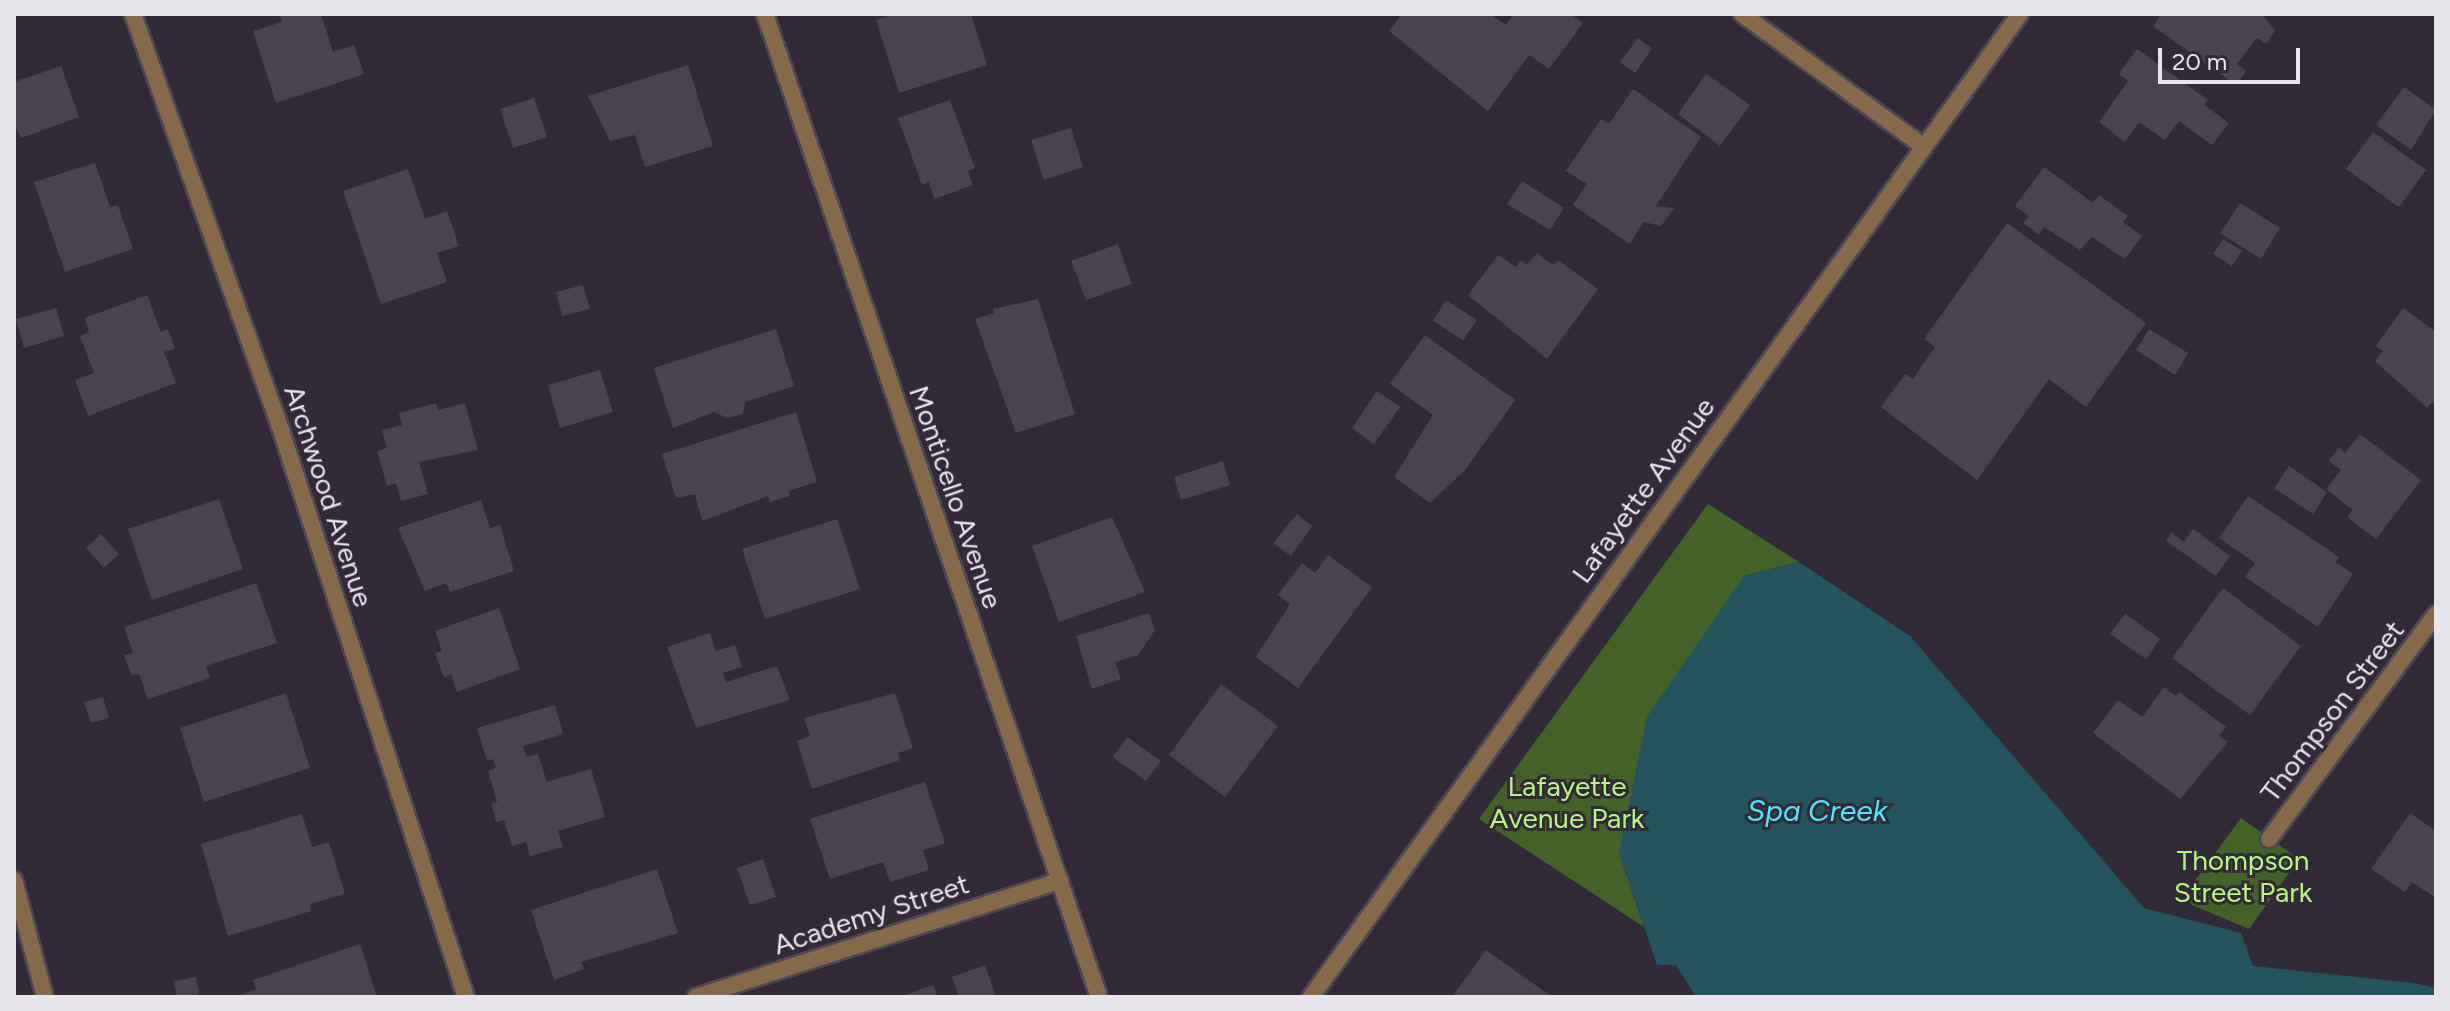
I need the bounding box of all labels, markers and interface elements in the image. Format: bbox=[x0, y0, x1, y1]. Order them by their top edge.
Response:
scale bar bbox=[2162, 32, 2304, 82]
text: 20 m bbox=[2172, 47, 2227, 76]
street label: Archwood Avenue bbox=[277, 381, 381, 611]
street label: Monticello Avenue bbox=[902, 381, 1010, 613]
street label: Lafayette Avenue bbox=[1565, 391, 1721, 589]
street label: Thompson Street bbox=[2253, 614, 2411, 808]
park label: Lafayette Avenue Park bbox=[1490, 769, 1644, 835]
water label: Spa Creek bbox=[1747, 793, 1887, 829]
park label: Thompson Street Park bbox=[2174, 843, 2312, 909]
street label: Academy Street bbox=[769, 867, 973, 961]

